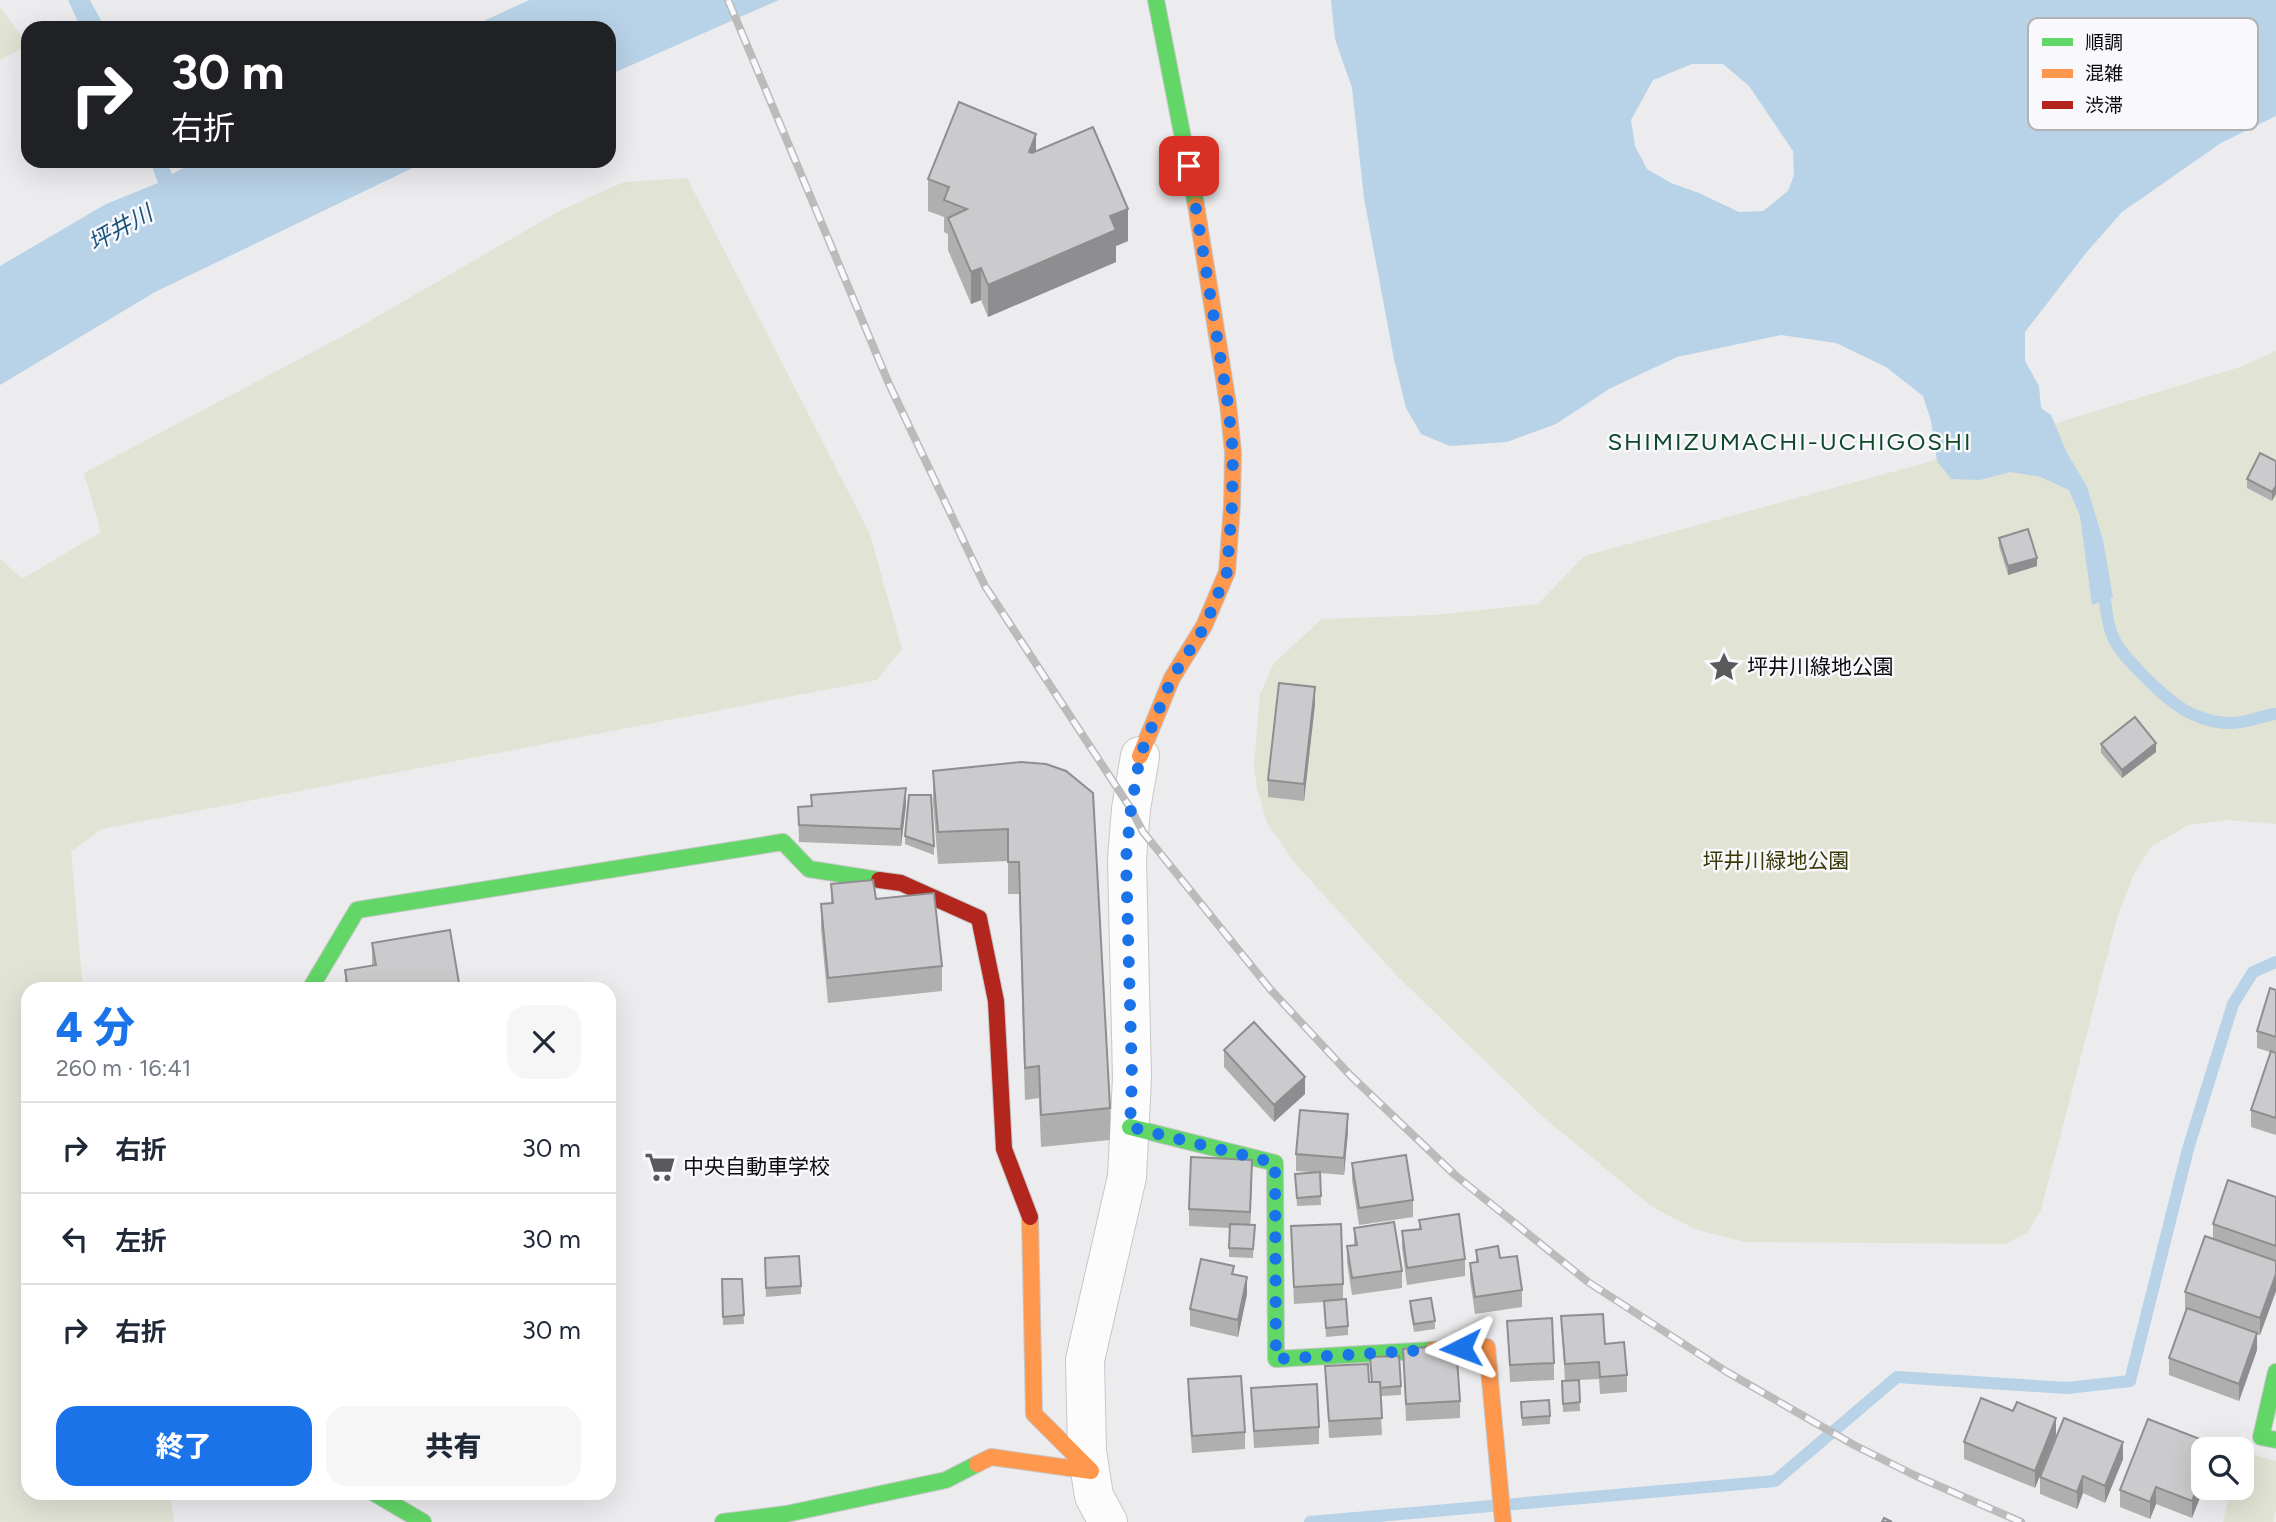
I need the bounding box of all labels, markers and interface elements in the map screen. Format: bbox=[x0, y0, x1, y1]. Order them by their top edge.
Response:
legend bbox=[2028, 18, 2258, 130]
text: 順調 bbox=[2085, 31, 2123, 54]
text: 30 m bbox=[171, 42, 284, 101]
icon: right bbox=[56, 49, 147, 140]
text: 混雑 bbox=[2085, 62, 2123, 85]
text: 渋滞 bbox=[2085, 94, 2123, 117]
text: 右折 bbox=[171, 109, 235, 147]
pin bbox=[1159, 136, 1219, 196]
icon: arrive bbox=[1170, 147, 1208, 185]
water label: 坪井川 bbox=[83, 198, 160, 257]
district label: SHIMIZUMACHI-UCHIGOSHI bbox=[1607, 427, 1973, 456]
place icon: 坪井川綠地公園 bbox=[1707, 650, 1741, 684]
place label: 坪井川綠地公園 bbox=[1747, 654, 1894, 679]
park label: 坪井川緑地公園 bbox=[1703, 848, 1850, 873]
text: 4 分 bbox=[56, 1002, 135, 1053]
button: close bbox=[507, 1005, 581, 1079]
text: 260 m · 16:41 bbox=[56, 1054, 191, 1082]
icon: right bbox=[56, 1129, 94, 1167]
text: 30 m bbox=[522, 1132, 581, 1164]
text: 右折 bbox=[115, 1134, 167, 1166]
supermarket icon: 中央自動車学校 bbox=[643, 1150, 677, 1184]
place label: 中央自動車学校 bbox=[683, 1154, 830, 1179]
icon: left bbox=[56, 1220, 94, 1258]
text: 30 m bbox=[522, 1223, 581, 1255]
text: 左折 bbox=[115, 1225, 167, 1257]
icon: right bbox=[56, 1311, 94, 1349]
position arrow bbox=[1424, 1311, 1498, 1385]
text: 30 m bbox=[522, 1314, 581, 1346]
text: 右折 bbox=[115, 1316, 167, 1348]
button: 終了 bbox=[56, 1406, 312, 1486]
button: 共有 bbox=[326, 1406, 581, 1486]
map controls bbox=[2191, 1437, 2254, 1500]
button: search bbox=[2191, 1437, 2254, 1500]

